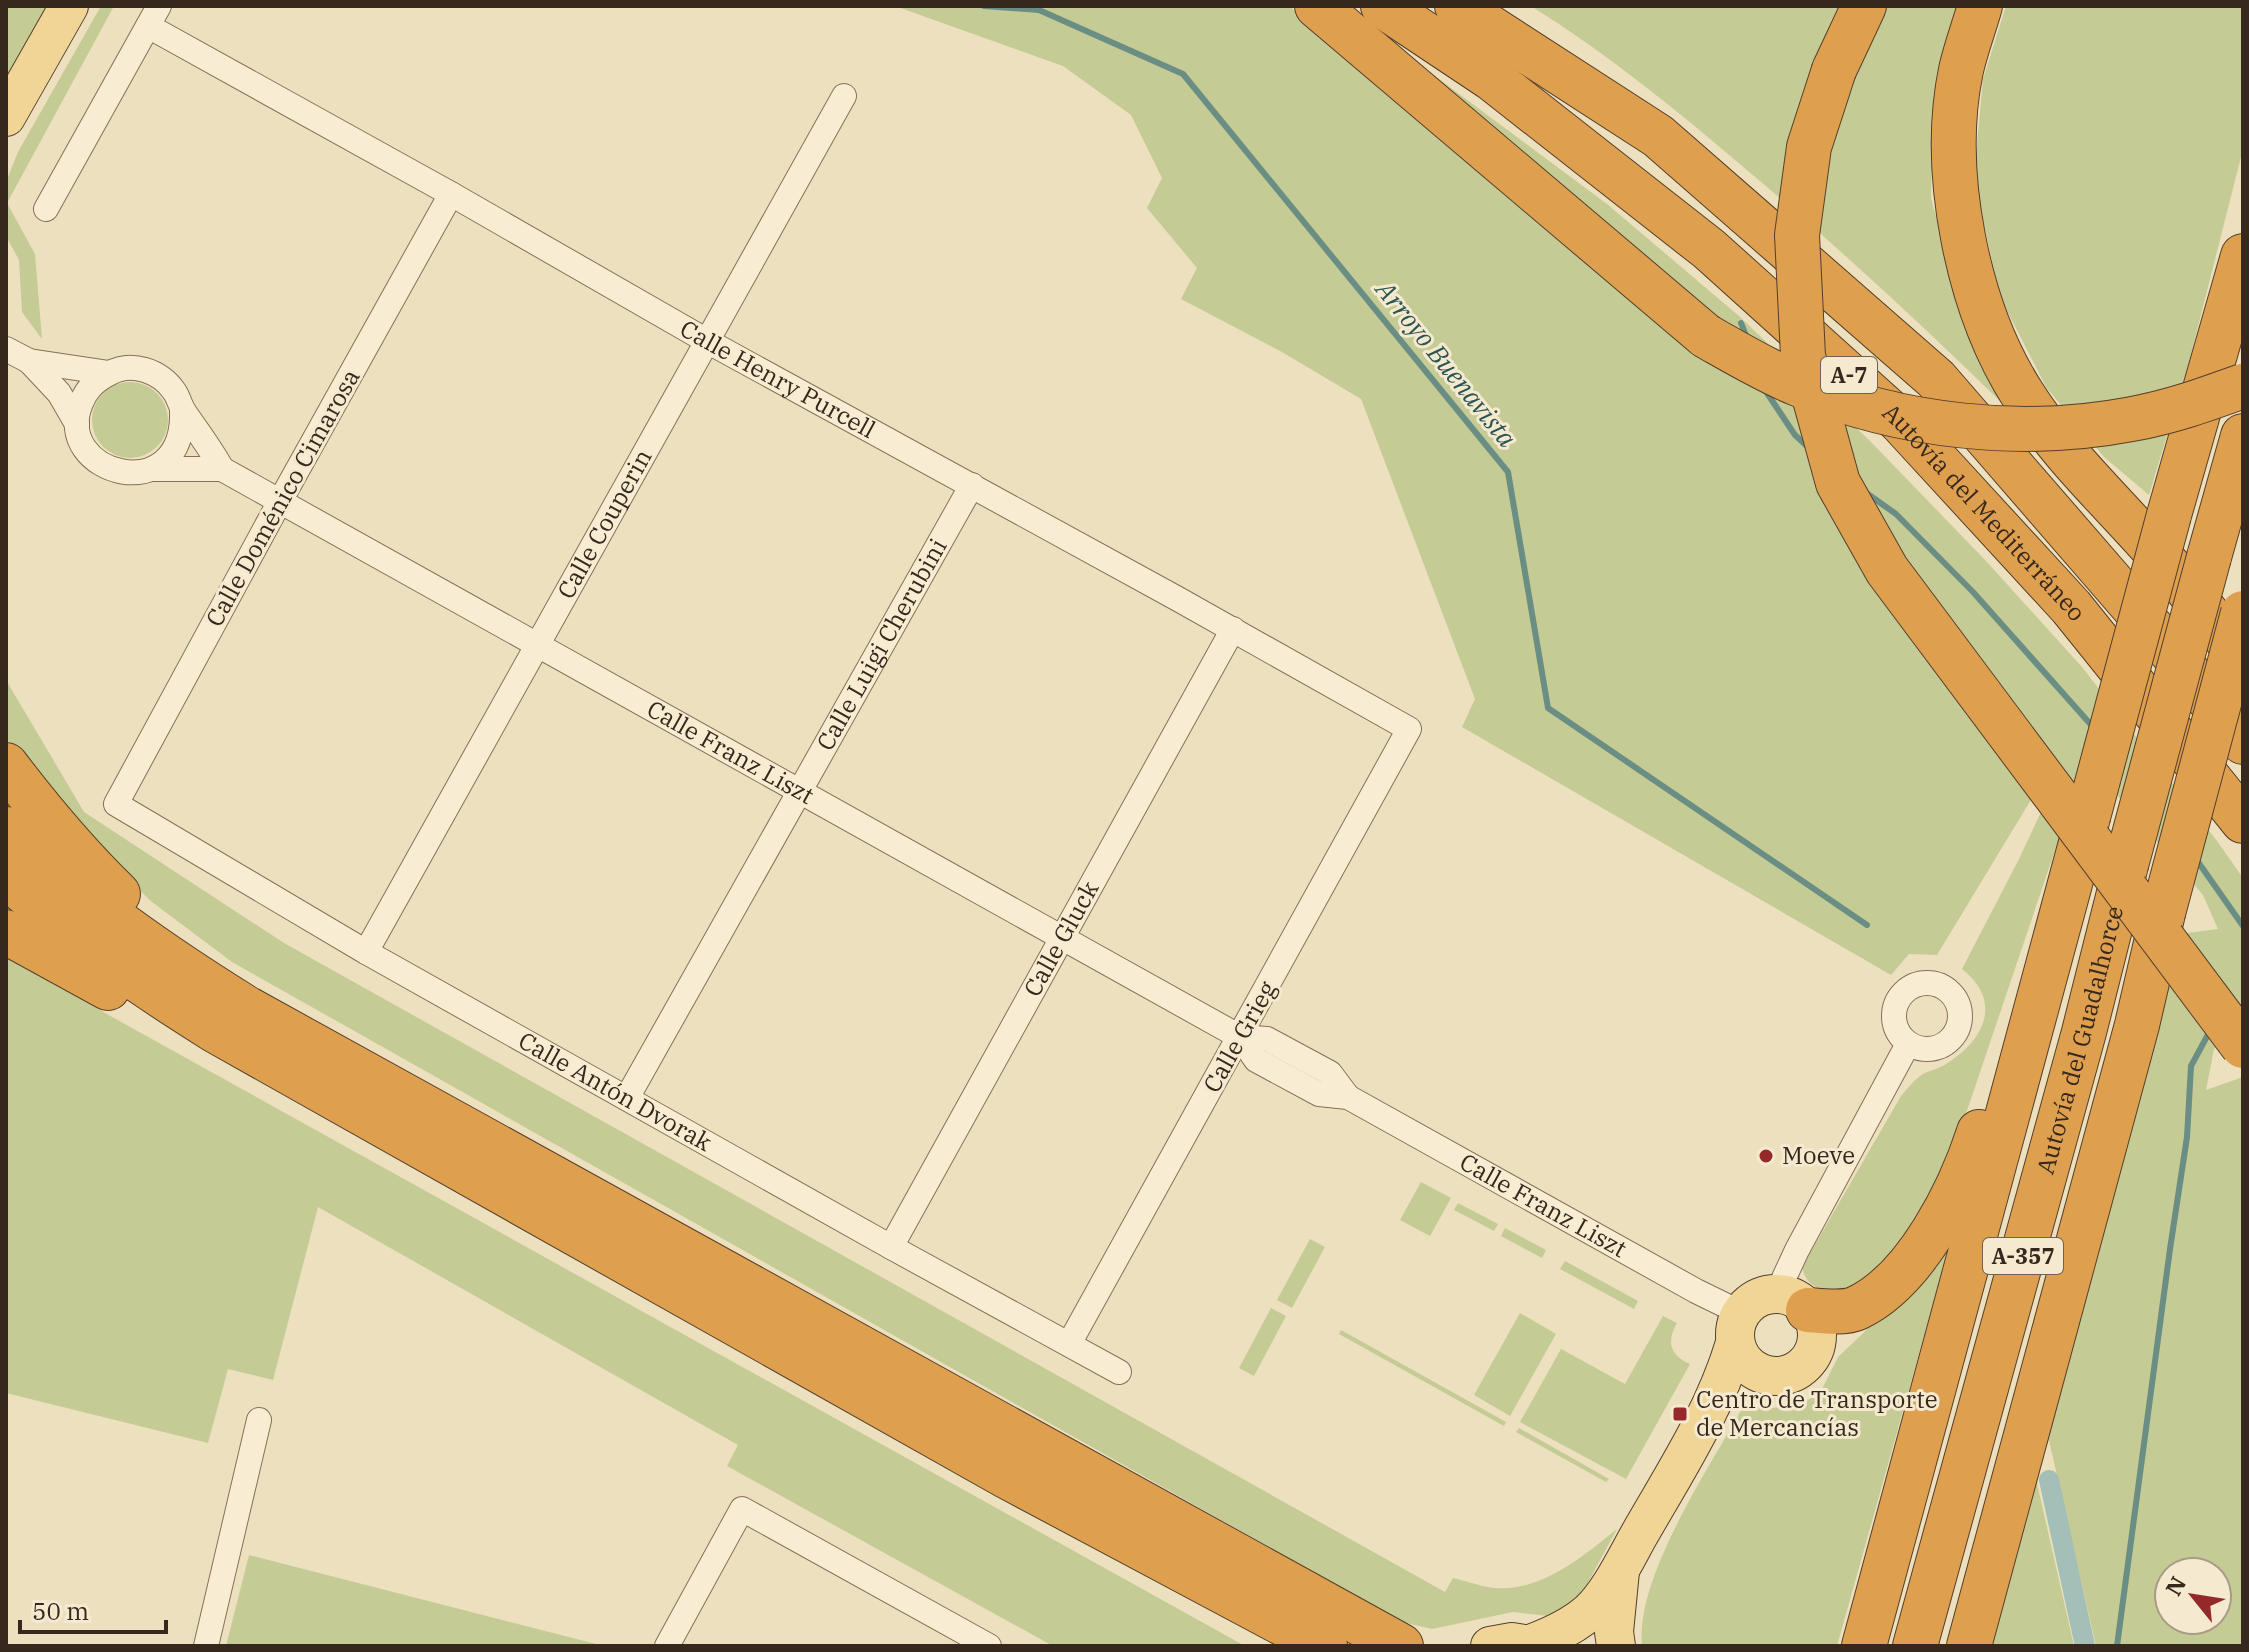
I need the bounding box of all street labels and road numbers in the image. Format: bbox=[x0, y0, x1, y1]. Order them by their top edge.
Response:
street label: Calle Henry Purcell bbox=[675, 312, 881, 445]
road number: A-7 bbox=[1821, 357, 1877, 393]
street label: Calle Doménico Cimarosa bbox=[198, 363, 366, 632]
street label: Autovía del Mediterráneo bbox=[1876, 396, 2093, 628]
street label: Calle Couperin bbox=[549, 443, 659, 604]
street label: Calle Luigi Cherubini bbox=[809, 533, 954, 756]
street label: Calle Franz Liszt bbox=[642, 692, 820, 811]
street label: Calle Gluck bbox=[1016, 875, 1105, 1002]
street label: Autovía del Guadalhorce bbox=[2029, 902, 2130, 1178]
street label: Calle Grieg bbox=[1195, 975, 1283, 1098]
street label: Calle Antón Dvorak bbox=[513, 1024, 718, 1158]
street label: Calle Franz Liszt bbox=[1454, 1145, 1633, 1264]
road number: A-357 bbox=[1983, 1238, 2063, 1274]

